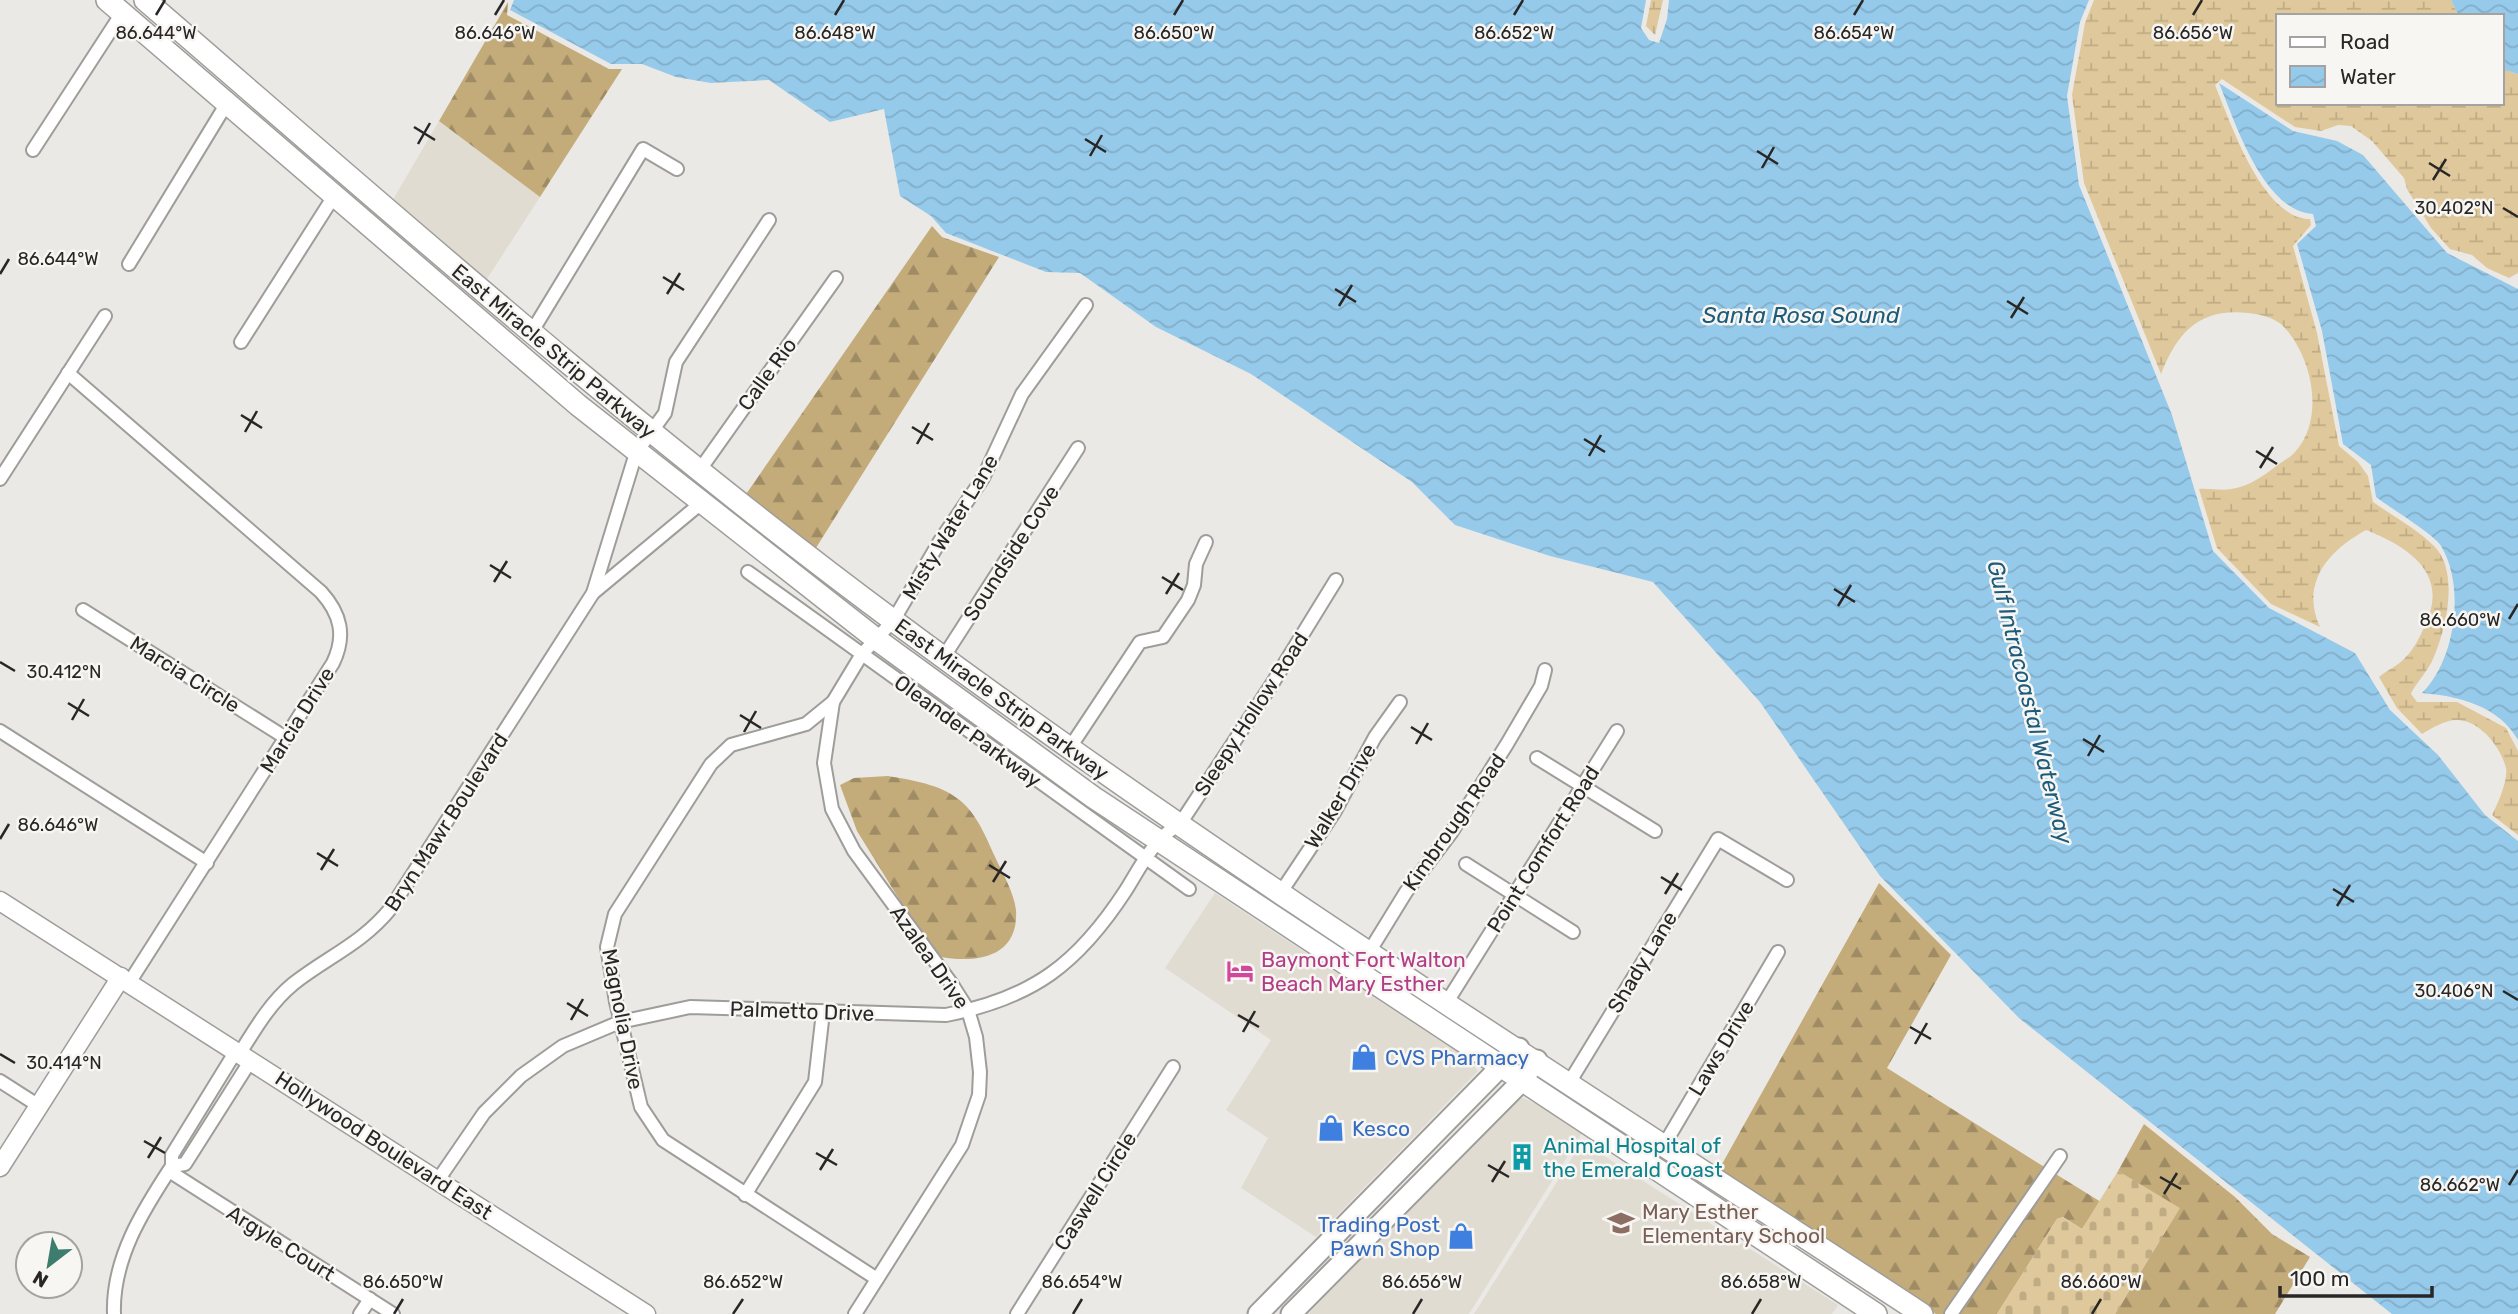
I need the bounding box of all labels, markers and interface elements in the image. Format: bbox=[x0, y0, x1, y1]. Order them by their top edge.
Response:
legend bbox=[2276, 14, 2504, 105]
text: 86.644°W bbox=[115, 22, 197, 44]
text: 86.646°W bbox=[455, 22, 535, 44]
text: 86.648°W bbox=[794, 22, 876, 44]
text: 86.650°W bbox=[1133, 22, 1215, 44]
text: 86.652°W bbox=[1474, 22, 1554, 44]
text: 86.654°W bbox=[1814, 22, 1894, 44]
text: 86.656°W bbox=[2153, 22, 2233, 44]
text: Road bbox=[2340, 29, 2390, 54]
text: Water bbox=[2340, 64, 2396, 89]
text: 30.402°N bbox=[2415, 197, 2493, 219]
text: 86.644°W bbox=[17, 248, 99, 270]
street label: East Miracle Strip Parkway bbox=[447, 258, 661, 444]
water label: Santa Rosa Sound bbox=[1702, 301, 1900, 329]
street label: Calle Rio bbox=[732, 333, 802, 415]
street label: Misty Water Lane bbox=[897, 450, 1003, 604]
street label: Soundside Cove bbox=[958, 480, 1064, 626]
water label: Gulf Intracoastal Waterway bbox=[1981, 557, 2079, 848]
text: 86.660°W bbox=[2419, 609, 2501, 631]
street label: East Miracle Strip Parkway bbox=[890, 613, 1114, 785]
street label: Sleepy Hollow Road bbox=[1189, 627, 1313, 801]
street label: Marcia Circle bbox=[125, 630, 245, 718]
text: 30.412°N bbox=[27, 661, 101, 683]
street label: Marcia Drive bbox=[255, 662, 339, 778]
street label: Oleander Parkway bbox=[890, 669, 1047, 793]
street label: Bryn Mawr Boulevard bbox=[379, 728, 513, 916]
street label: Walker Drive bbox=[1299, 739, 1381, 853]
street label: Kimbrough Road bbox=[1397, 749, 1511, 895]
street label: Point Comfort Road bbox=[1482, 761, 1604, 937]
text: 86.646°W bbox=[18, 814, 98, 836]
street label: Azalea Drive bbox=[885, 900, 975, 1014]
street label: Shady Lane bbox=[1602, 907, 1682, 1017]
street label: Magnolia Drive bbox=[597, 946, 649, 1092]
place label: Baymont Fort Walton Beach Mary Esther bbox=[1261, 947, 1466, 996]
hotel icon: Baymont Fort Walton Beach Mary Esther bbox=[1225, 956, 1255, 986]
text: 30.406°N bbox=[2414, 980, 2494, 1002]
street label: Palmetto Drive bbox=[729, 996, 875, 1026]
street label: Laws Drive bbox=[1683, 996, 1759, 1100]
shop icon: CVS Pharmacy bbox=[1349, 1042, 1379, 1072]
place label: CVS Pharmacy bbox=[1385, 1045, 1530, 1070]
text: 30.414°N bbox=[26, 1052, 102, 1074]
street label: Hollywood Boulevard East bbox=[271, 1065, 497, 1225]
shop icon: Kesco bbox=[1316, 1113, 1346, 1143]
place label: Kesco bbox=[1352, 1116, 1410, 1141]
street label: Caswell Circle bbox=[1049, 1127, 1141, 1255]
place label: Animal Hospital of the Emerald Coast bbox=[1543, 1133, 1723, 1182]
building icon: Animal Hospital of the Emerald Coast bbox=[1507, 1142, 1537, 1172]
text: 86.662°W bbox=[2420, 1174, 2500, 1196]
place label: Mary Esther Elementary School bbox=[1642, 1199, 1825, 1248]
street label: Argyle Court bbox=[222, 1200, 340, 1286]
school or university icon: Mary Esther Elementary School bbox=[1606, 1208, 1636, 1238]
place label: Trading Post Pawn Shop bbox=[1318, 1212, 1440, 1261]
shop icon: Trading Post Pawn Shop bbox=[1446, 1221, 1476, 1251]
north arrow bbox=[14, 1230, 84, 1300]
scale bar bbox=[2280, 1254, 2432, 1298]
text: N bbox=[29, 1266, 52, 1293]
text: 100 m bbox=[2290, 1266, 2349, 1291]
text: 86.650°W bbox=[362, 1271, 444, 1293]
text: 86.652°W bbox=[703, 1271, 783, 1293]
text: 86.654°W bbox=[1042, 1271, 1122, 1293]
text: 86.656°W bbox=[1382, 1271, 1462, 1293]
text: 86.658°W bbox=[1720, 1271, 1802, 1293]
text: 86.660°W bbox=[2060, 1271, 2142, 1293]

